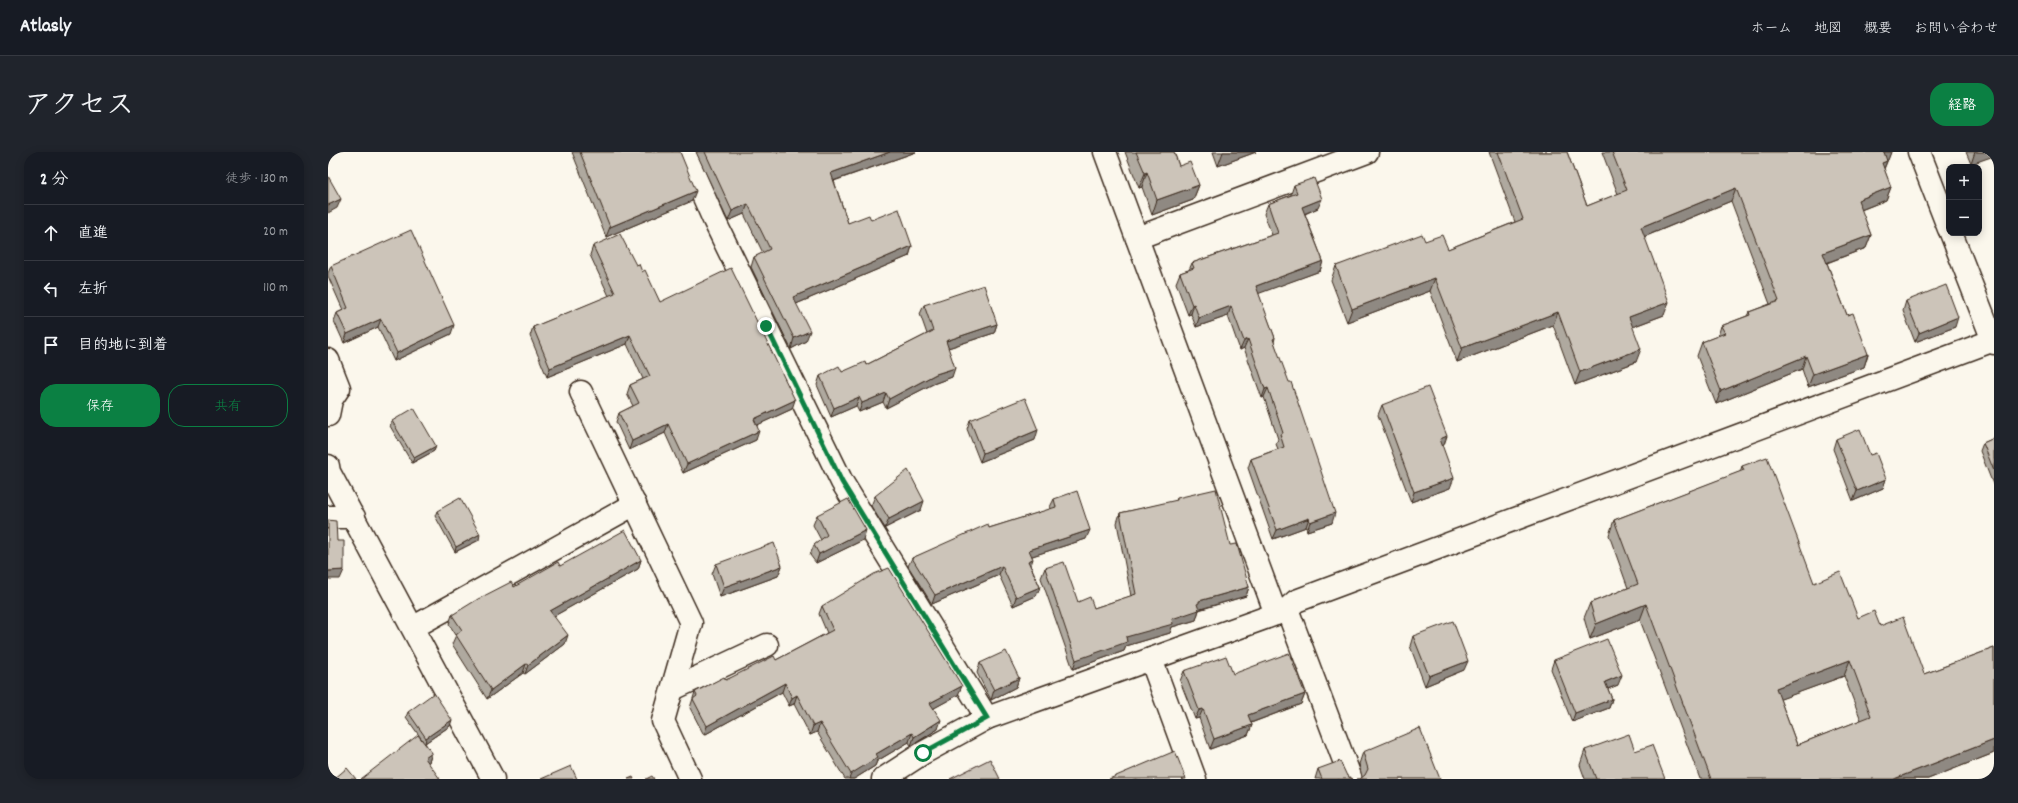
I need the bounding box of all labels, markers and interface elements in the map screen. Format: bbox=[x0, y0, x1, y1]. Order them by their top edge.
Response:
text: Atlasly bbox=[20, 14, 71, 41]
text: ホーム bbox=[1751, 19, 1792, 39]
text: 地図 bbox=[1814, 19, 1842, 39]
text: 概要 bbox=[1864, 19, 1892, 39]
text: お問い合わせ bbox=[1914, 19, 1998, 39]
button: 経路 bbox=[1930, 83, 1994, 126]
text: アクセス bbox=[24, 88, 134, 128]
map controls bbox=[1946, 164, 1982, 236]
button: + bbox=[1946, 164, 1982, 200]
text: 2 分 bbox=[40, 169, 68, 193]
text: 徒歩 · 130 m bbox=[225, 170, 288, 189]
button: − bbox=[1946, 200, 1982, 236]
icon: ahead bbox=[40, 222, 62, 244]
text: 直進 bbox=[78, 223, 108, 245]
text: 20 m bbox=[263, 223, 288, 242]
icon: left bbox=[40, 278, 62, 300]
text: 左折 bbox=[78, 279, 108, 301]
text: 110 m bbox=[263, 279, 288, 298]
route end bbox=[757, 317, 775, 335]
icon: arrive bbox=[40, 334, 62, 356]
text: 目的地に到着 bbox=[78, 335, 168, 357]
button: 保存 bbox=[40, 384, 160, 427]
button: 共有 bbox=[168, 384, 288, 427]
route start bbox=[914, 744, 932, 762]

